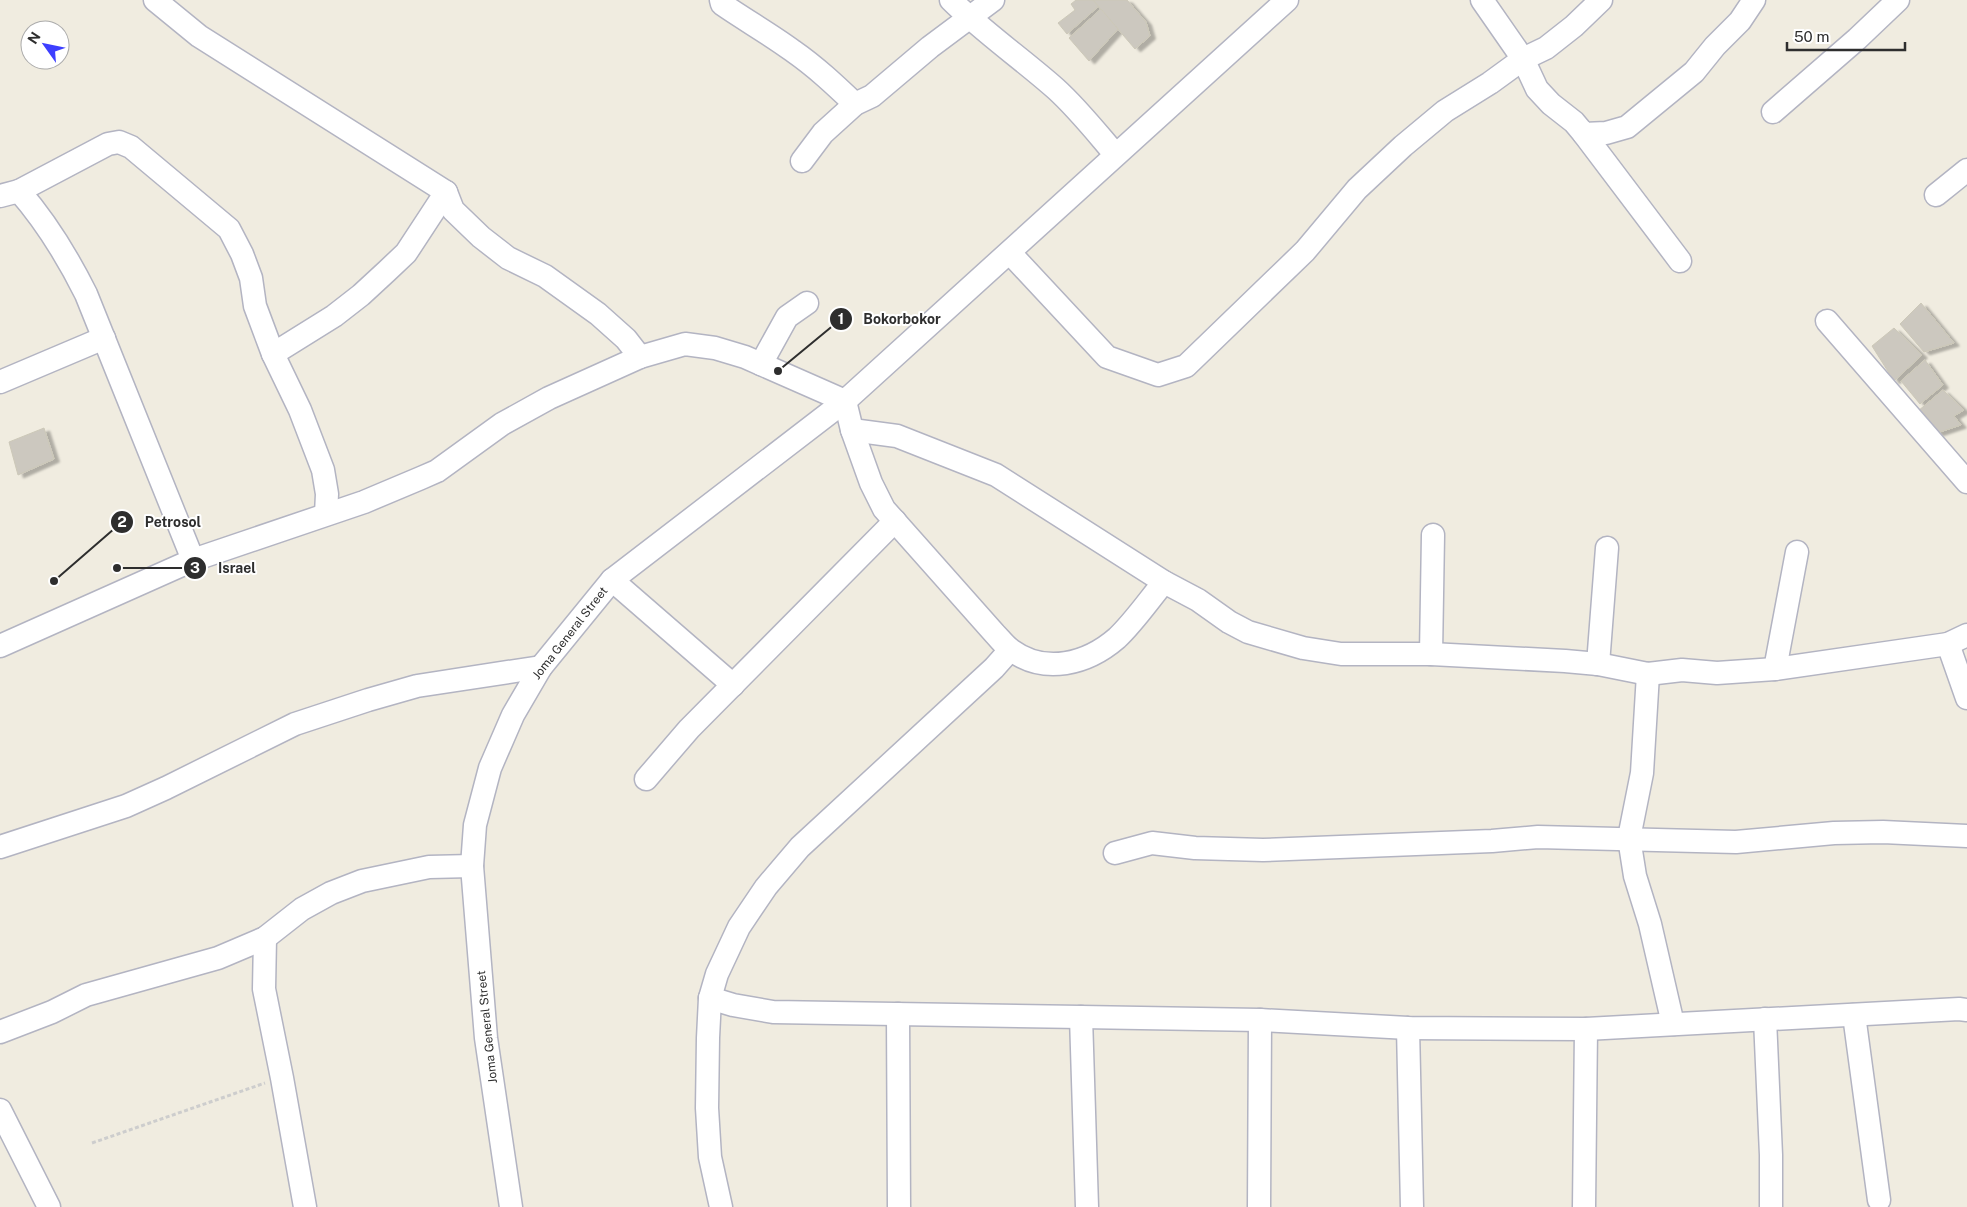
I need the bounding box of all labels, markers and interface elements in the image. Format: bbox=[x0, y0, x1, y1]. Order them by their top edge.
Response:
north arrow bbox=[20, 20, 70, 70]
scale bar bbox=[1787, 20, 1904, 52]
text: 50 m bbox=[1794, 28, 1829, 45]
text: N bbox=[24, 29, 44, 47]
callout: Bokorbokor bbox=[829, 305, 951, 334]
text: 1 bbox=[838, 310, 844, 327]
text: Bokorbokor bbox=[863, 311, 941, 327]
callout: Petrosol bbox=[110, 507, 211, 536]
text: 2 bbox=[117, 513, 127, 530]
text: Petrosol bbox=[145, 514, 202, 530]
callout: Israel bbox=[183, 553, 266, 582]
text: 3 bbox=[190, 559, 200, 576]
text: Israel bbox=[218, 560, 256, 576]
street label: Joma General Street bbox=[530, 584, 611, 682]
street label: Joma General Street bbox=[474, 970, 500, 1084]

